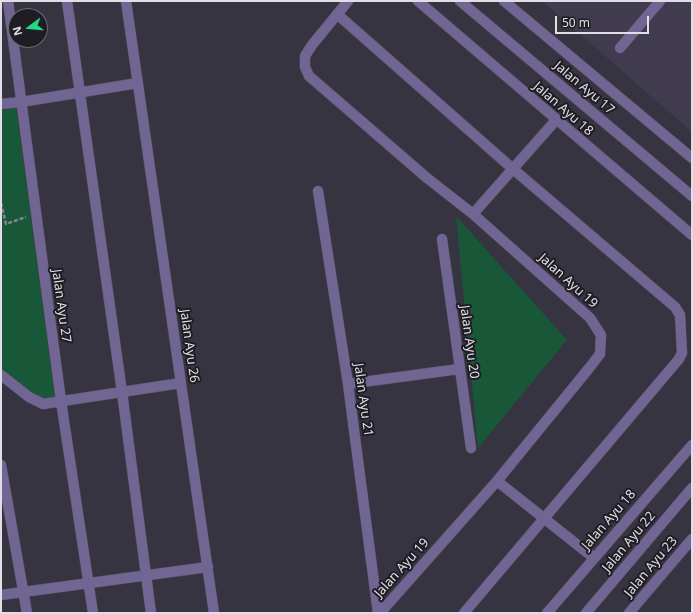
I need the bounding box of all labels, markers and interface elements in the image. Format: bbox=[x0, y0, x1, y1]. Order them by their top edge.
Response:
north arrow bbox=[8, 8, 48, 48]
scale bar bbox=[557, 8, 651, 34]
text: 50 m bbox=[562, 14, 590, 31]
text: N bbox=[9, 25, 25, 38]
street label: Jalan Ayu 17 bbox=[551, 58, 617, 118]
street label: Jalan Ayu 18 bbox=[530, 79, 596, 139]
street label: Jalan Ayu 19 bbox=[535, 250, 601, 312]
street label: Jalan Ayu 27 bbox=[48, 268, 74, 344]
street label: Jalan Ayu 20 bbox=[456, 304, 482, 380]
street label: Jalan Ayu 26 bbox=[176, 308, 202, 384]
street label: Jalan Ayu 21 bbox=[350, 362, 376, 438]
street label: Jalan Ayu 18 bbox=[579, 487, 639, 553]
street label: Jalan Ayu 22 bbox=[599, 509, 659, 575]
street label: Jalan Ayu 23 bbox=[621, 534, 681, 600]
street label: Jalan Ayu 19 bbox=[371, 535, 433, 601]

